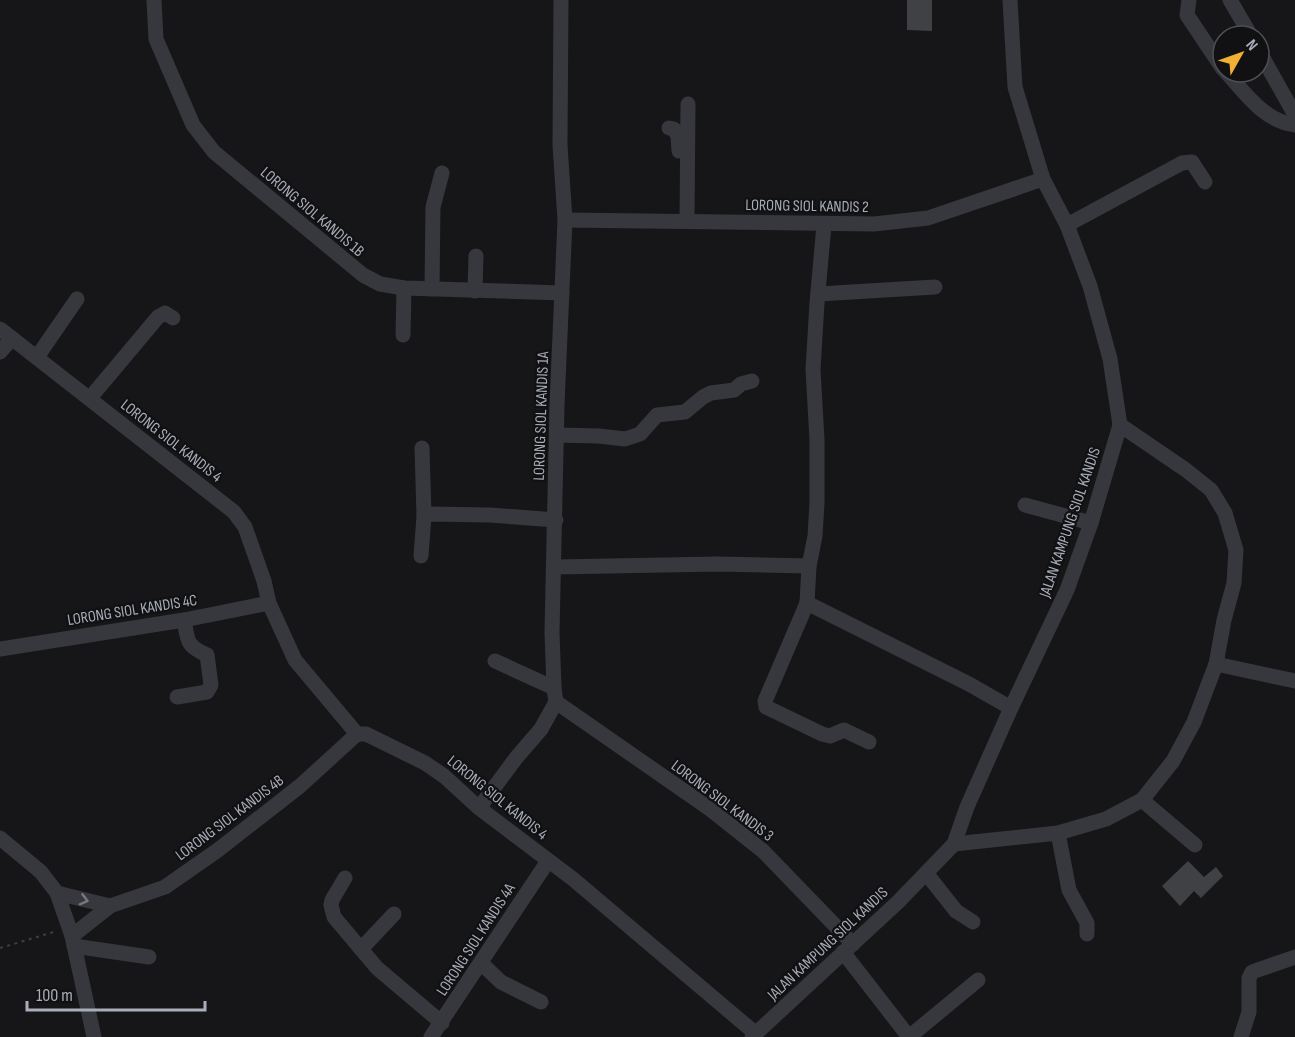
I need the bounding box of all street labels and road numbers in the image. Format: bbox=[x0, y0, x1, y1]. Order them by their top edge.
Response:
street label: LORONG SIOL KANDIS 1B bbox=[256, 163, 368, 261]
street label: LORONG SIOL KANDIS 2 bbox=[745, 196, 869, 217]
street label: LORONG SIOL KANDIS 1A bbox=[530, 351, 553, 481]
street label: LORONG SIOL KANDIS 4 bbox=[117, 396, 226, 487]
street label: JALAN KAMPUNG SIOL KANDIS bbox=[1035, 445, 1105, 601]
street label: LORONG SIOL KANDIS 4C bbox=[66, 591, 199, 630]
street label: LORONG SIOL KANDIS 4 bbox=[443, 752, 551, 845]
street label: LORONG SIOL KANDIS 3 bbox=[667, 756, 777, 846]
street label: LORONG SIOL KANDIS 4B bbox=[172, 771, 288, 865]
street label: LORONG SIOL KANDIS 4A bbox=[433, 880, 520, 1000]
street label: JALAN KAMPUNG SIOL KANDIS bbox=[763, 883, 892, 1005]

